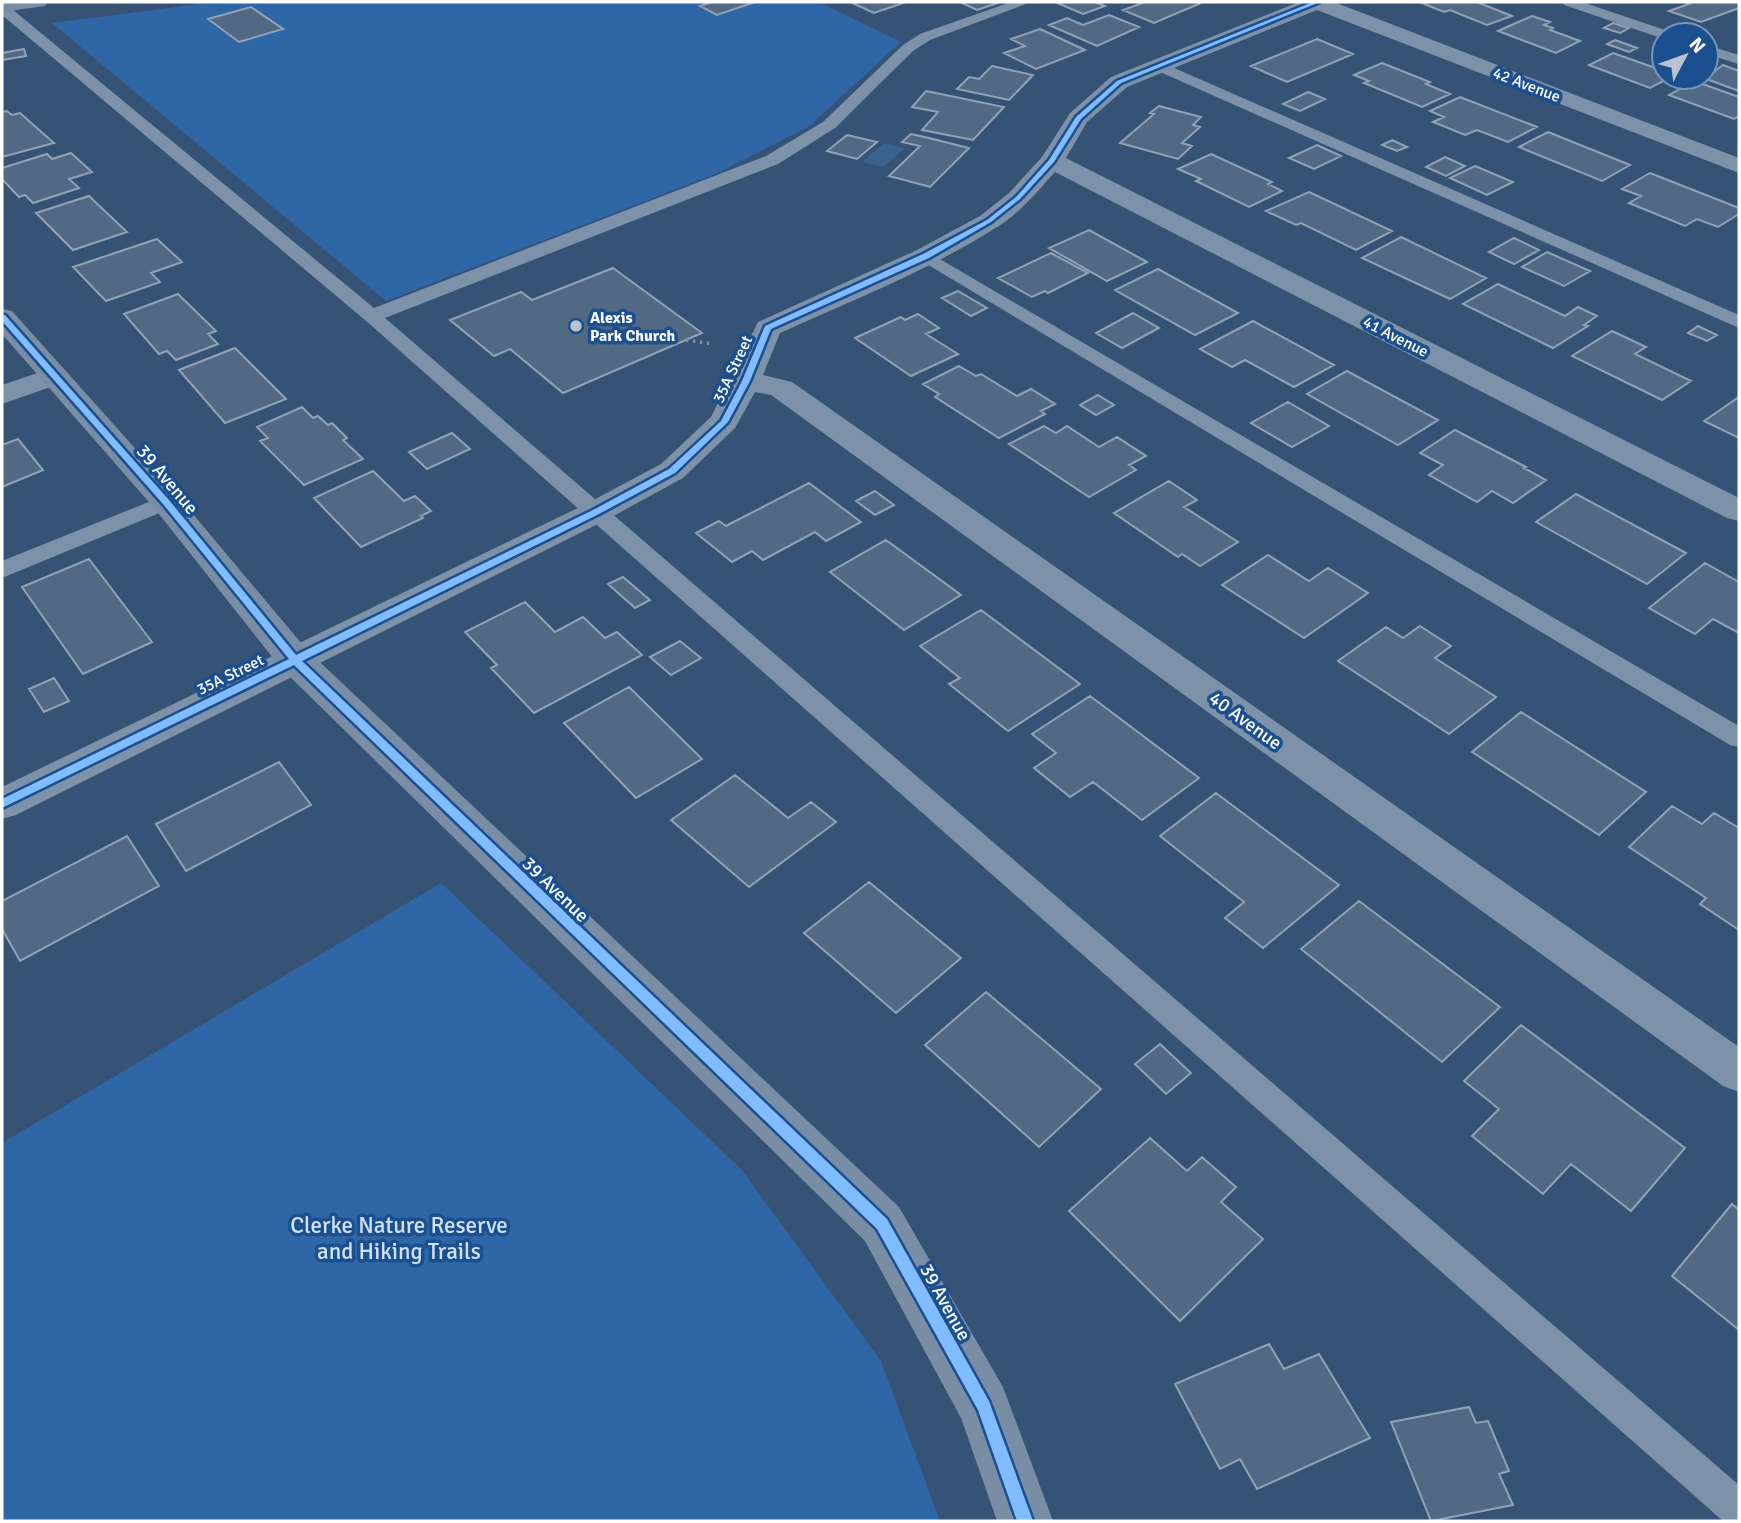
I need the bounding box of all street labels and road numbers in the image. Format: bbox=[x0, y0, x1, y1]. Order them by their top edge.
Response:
street label: 42 Avenue bbox=[1490, 63, 1563, 107]
street label: 41 Avenue bbox=[1359, 312, 1432, 362]
street label: 35A Street bbox=[709, 332, 757, 406]
street label: 39 Avenue bbox=[131, 440, 203, 520]
street label: 35A Street bbox=[194, 650, 268, 700]
street label: 40 Avenue bbox=[1204, 686, 1287, 755]
street label: 39 Avenue bbox=[517, 852, 594, 928]
street label: 39 Avenue bbox=[914, 1260, 976, 1345]

